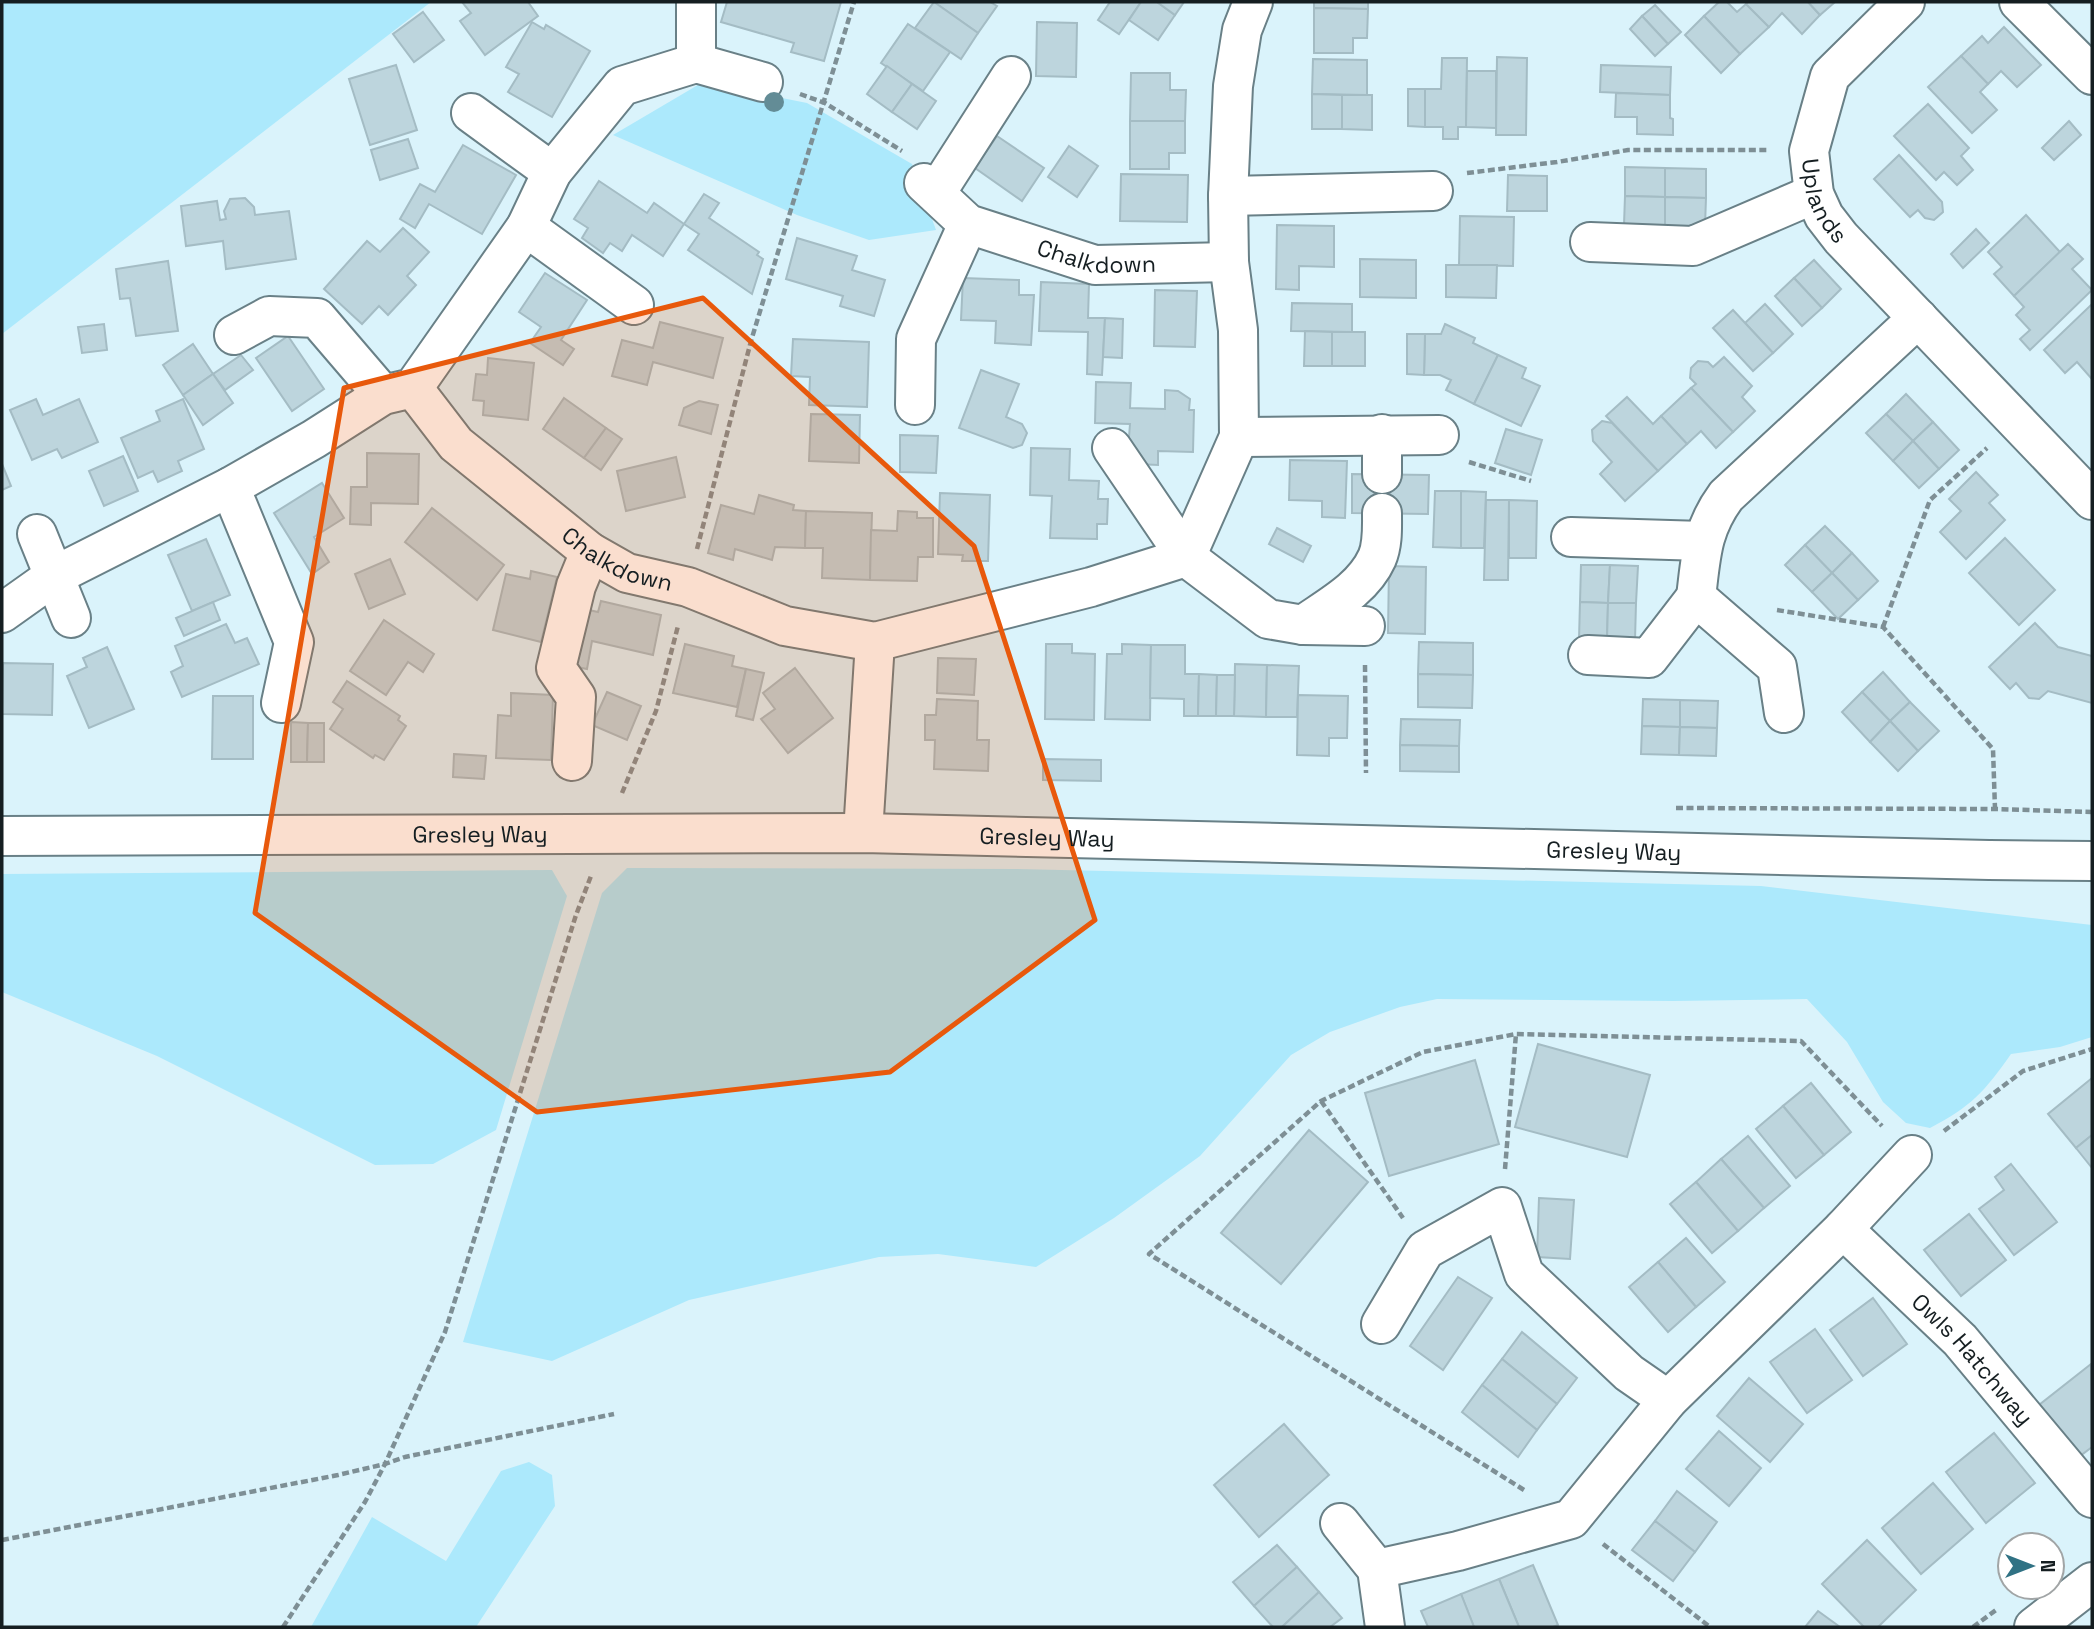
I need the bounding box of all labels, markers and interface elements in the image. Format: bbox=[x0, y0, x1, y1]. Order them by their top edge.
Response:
street label: Uplands bbox=[1795, 157, 1854, 249]
street label: Chalkdown bbox=[1033, 232, 1156, 280]
street label: Chalkdown bbox=[556, 520, 675, 598]
street label: Gresley Way bbox=[412, 819, 548, 850]
street label: Gresley Way bbox=[979, 821, 1115, 854]
street label: Gresley Way bbox=[1546, 834, 1682, 868]
street label: Owls Hatchway bbox=[1905, 1287, 2040, 1432]
north arrow bbox=[1996, 1531, 2066, 1601]
text: N bbox=[2035, 1560, 2060, 1572]

